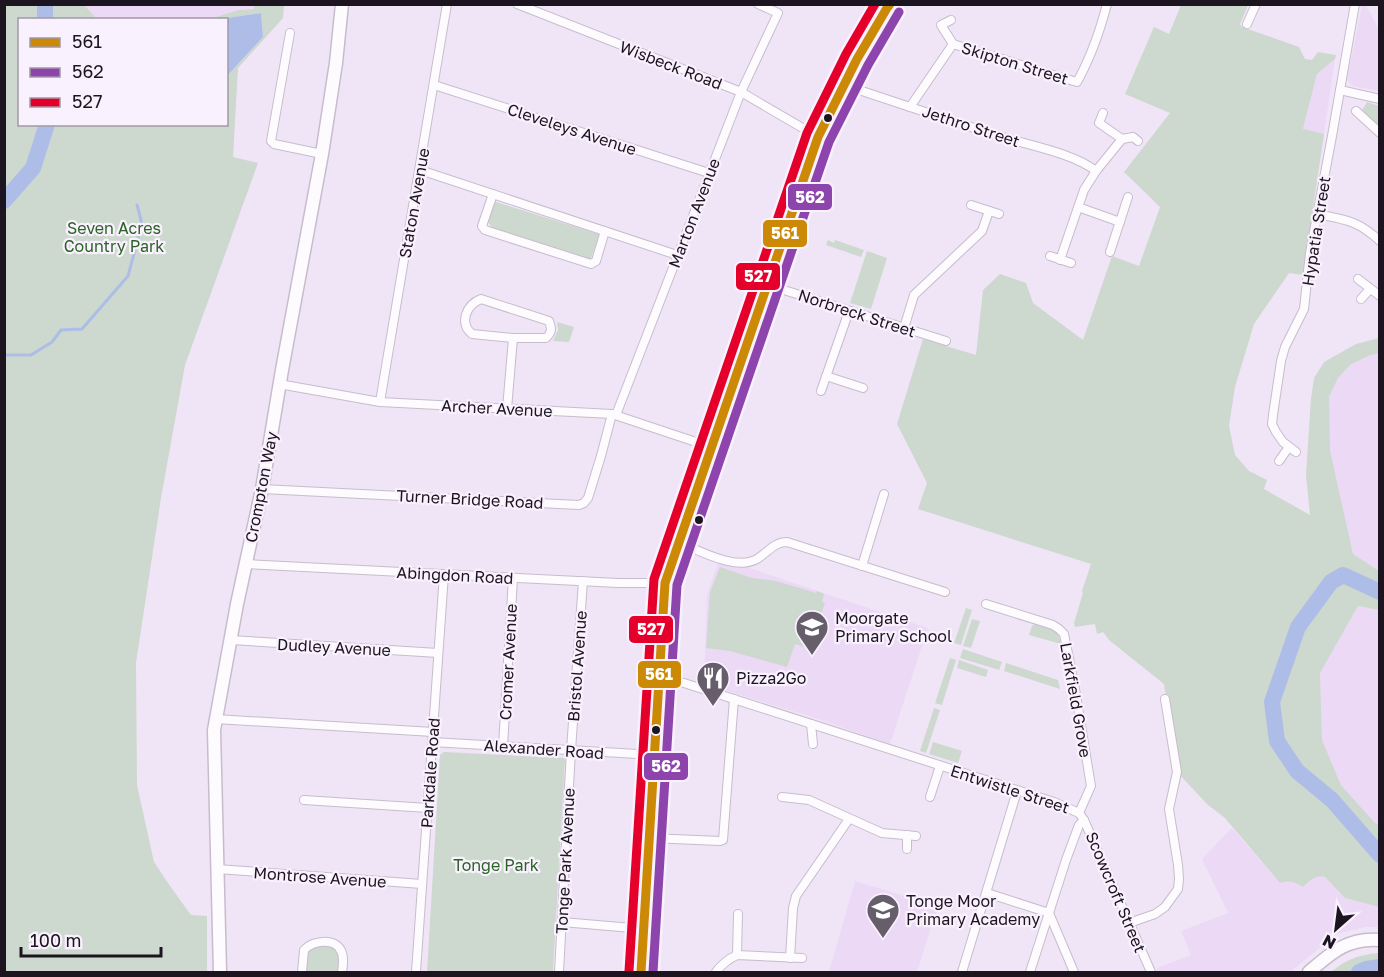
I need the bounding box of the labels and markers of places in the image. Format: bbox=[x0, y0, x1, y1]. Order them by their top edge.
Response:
unlabelled marker bbox=[822, 112, 834, 124]
unlabelled marker bbox=[693, 514, 705, 526]
place label: Moorgate Primary School bbox=[835, 608, 952, 646]
school or university icon: Moorgate Primary School bbox=[794, 609, 830, 656]
restaurant icon: Pizza2Go bbox=[695, 660, 731, 707]
place label: Pizza2Go bbox=[736, 668, 806, 688]
unlabelled marker bbox=[650, 724, 662, 736]
place label: Tonge Moor Primary Academy bbox=[906, 891, 1040, 929]
school or university icon: Tonge Moor Primary Academy bbox=[865, 892, 901, 939]

